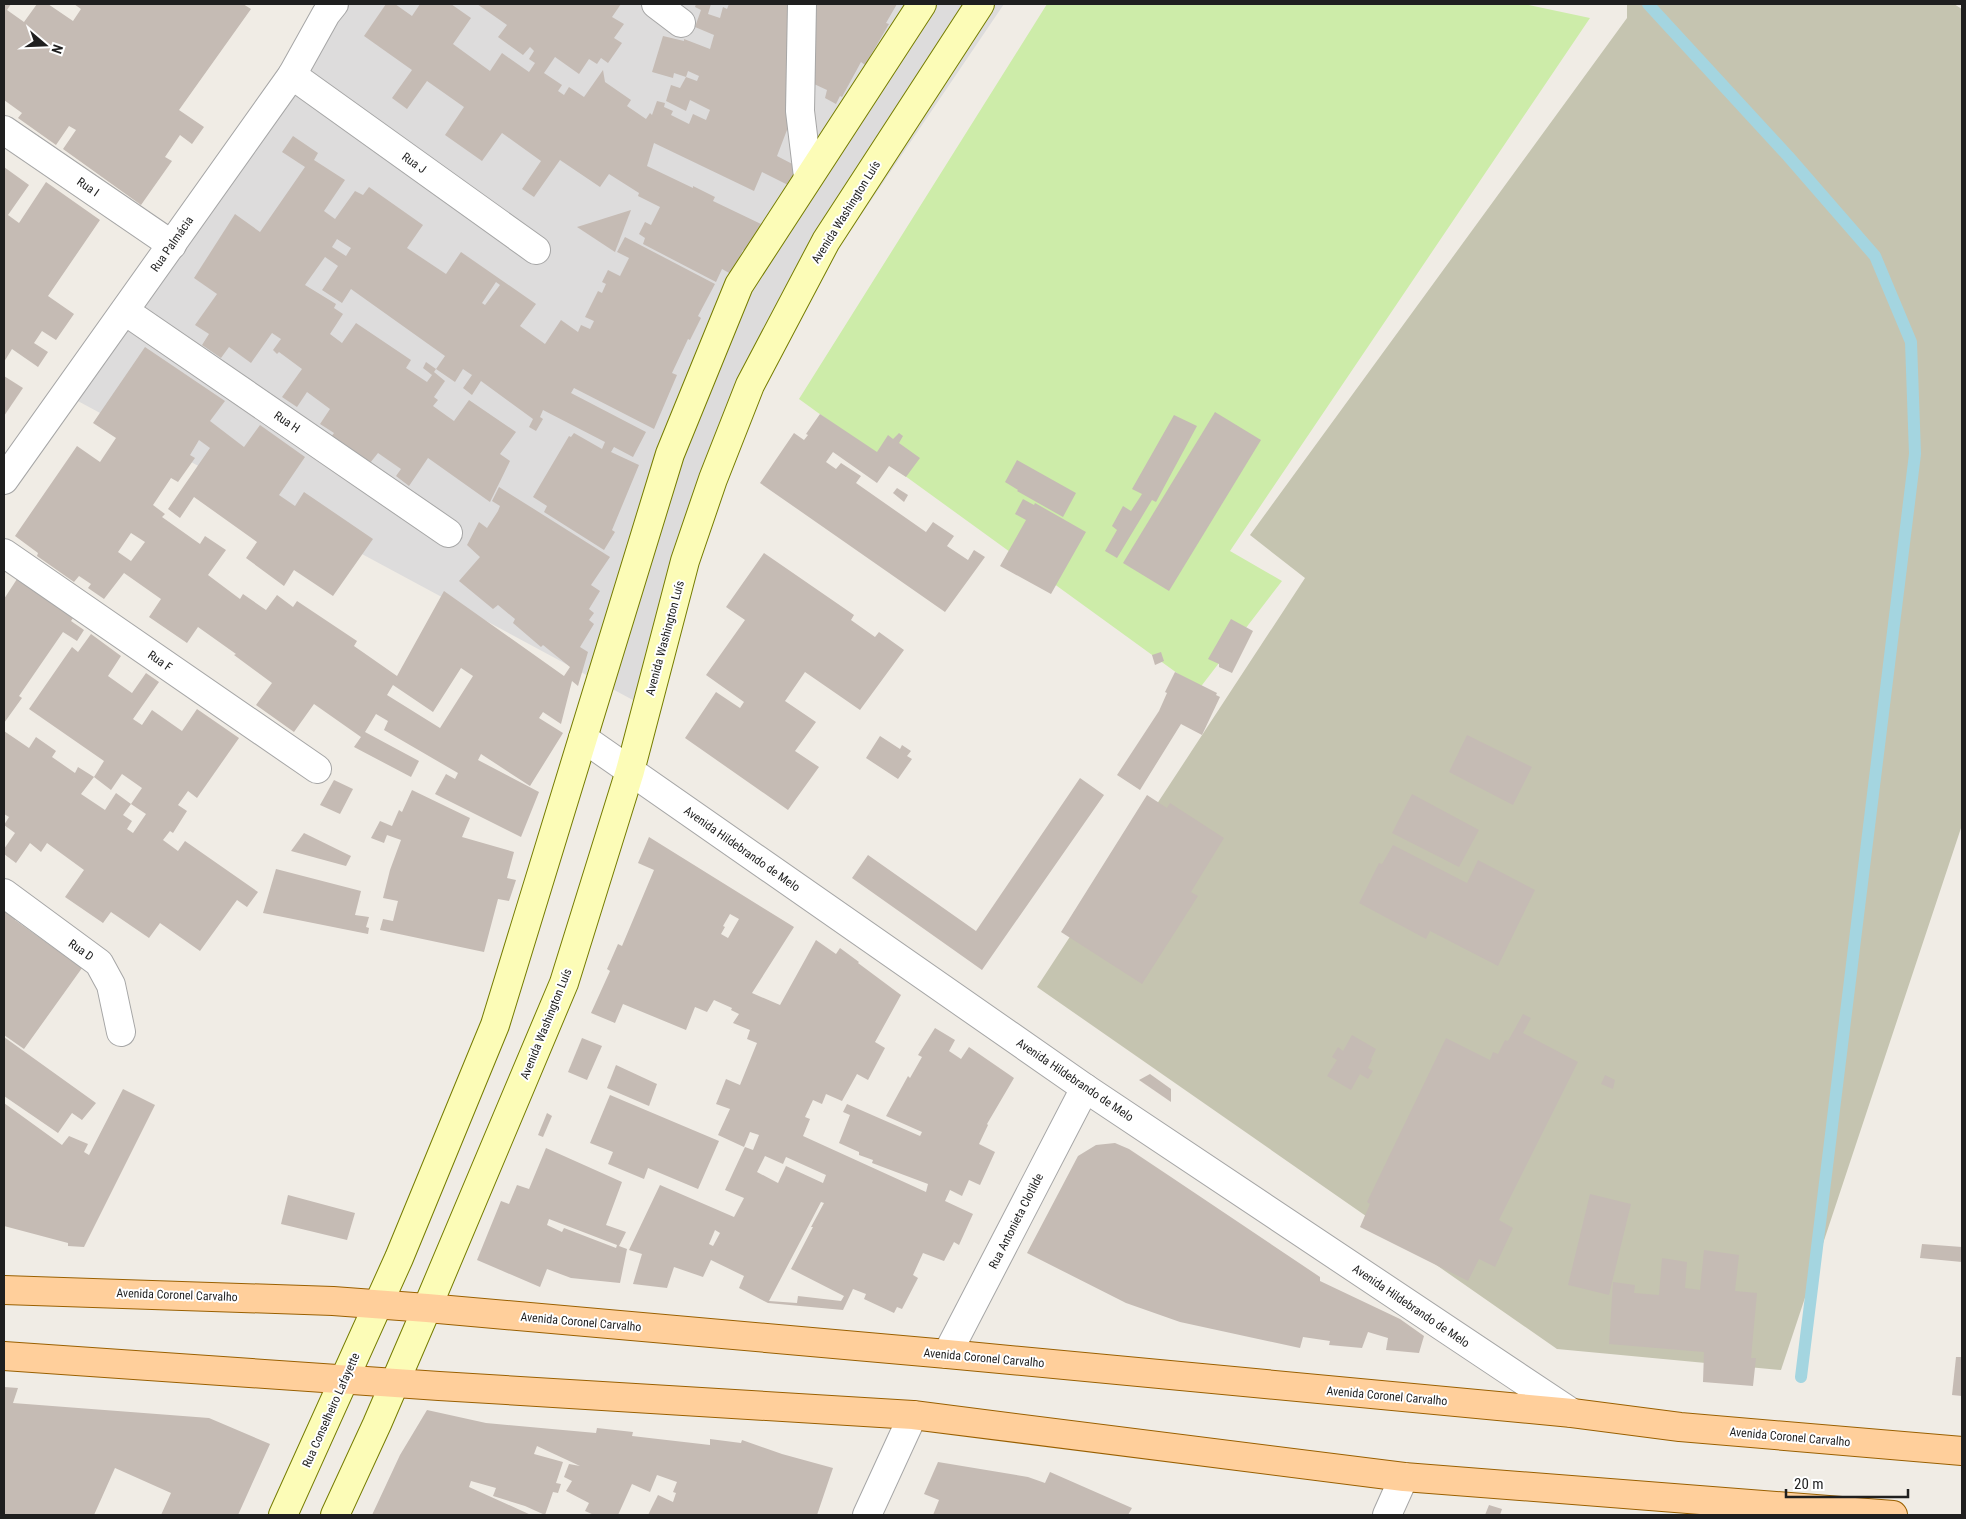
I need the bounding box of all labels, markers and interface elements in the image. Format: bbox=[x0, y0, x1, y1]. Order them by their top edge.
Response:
north arrow bbox=[20, 20, 70, 70]
text: N bbox=[48, 43, 66, 56]
street label: Rua J bbox=[399, 150, 429, 176]
street label: Avenida Washington Luís bbox=[809, 158, 883, 266]
street label: Rua I bbox=[74, 174, 102, 200]
street label: Rua Palmácia bbox=[148, 213, 196, 274]
street label: Rua H bbox=[271, 408, 303, 436]
street label: Avenida Washington Luís bbox=[643, 579, 687, 697]
street label: Rua F bbox=[145, 648, 175, 674]
street label: Avenida Hildebrando de Melo bbox=[681, 804, 803, 894]
street label: Rua D bbox=[66, 936, 96, 964]
street label: Avenida Washington Luís bbox=[517, 967, 575, 1081]
street label: Avenida Hildebrando de Melo bbox=[1014, 1036, 1136, 1124]
street label: Rua Antonieta Clotilde bbox=[986, 1171, 1046, 1271]
street label: Avenida Hildebrando de Melo bbox=[1350, 1262, 1472, 1350]
street label: Avenida Coronel Carvalho bbox=[116, 1286, 238, 1304]
street label: Avenida Coronel Carvalho bbox=[520, 1310, 642, 1334]
street label: Avenida Coronel Carvalho bbox=[923, 1346, 1045, 1370]
street label: Rua Conselheiro Lafayette bbox=[299, 1350, 363, 1469]
street label: Avenida Coronel Carvalho bbox=[1326, 1384, 1448, 1408]
street label: Avenida Coronel Carvalho bbox=[1729, 1425, 1851, 1449]
scale bar bbox=[1786, 1466, 1908, 1498]
text: 20 m bbox=[1794, 1475, 1824, 1493]

